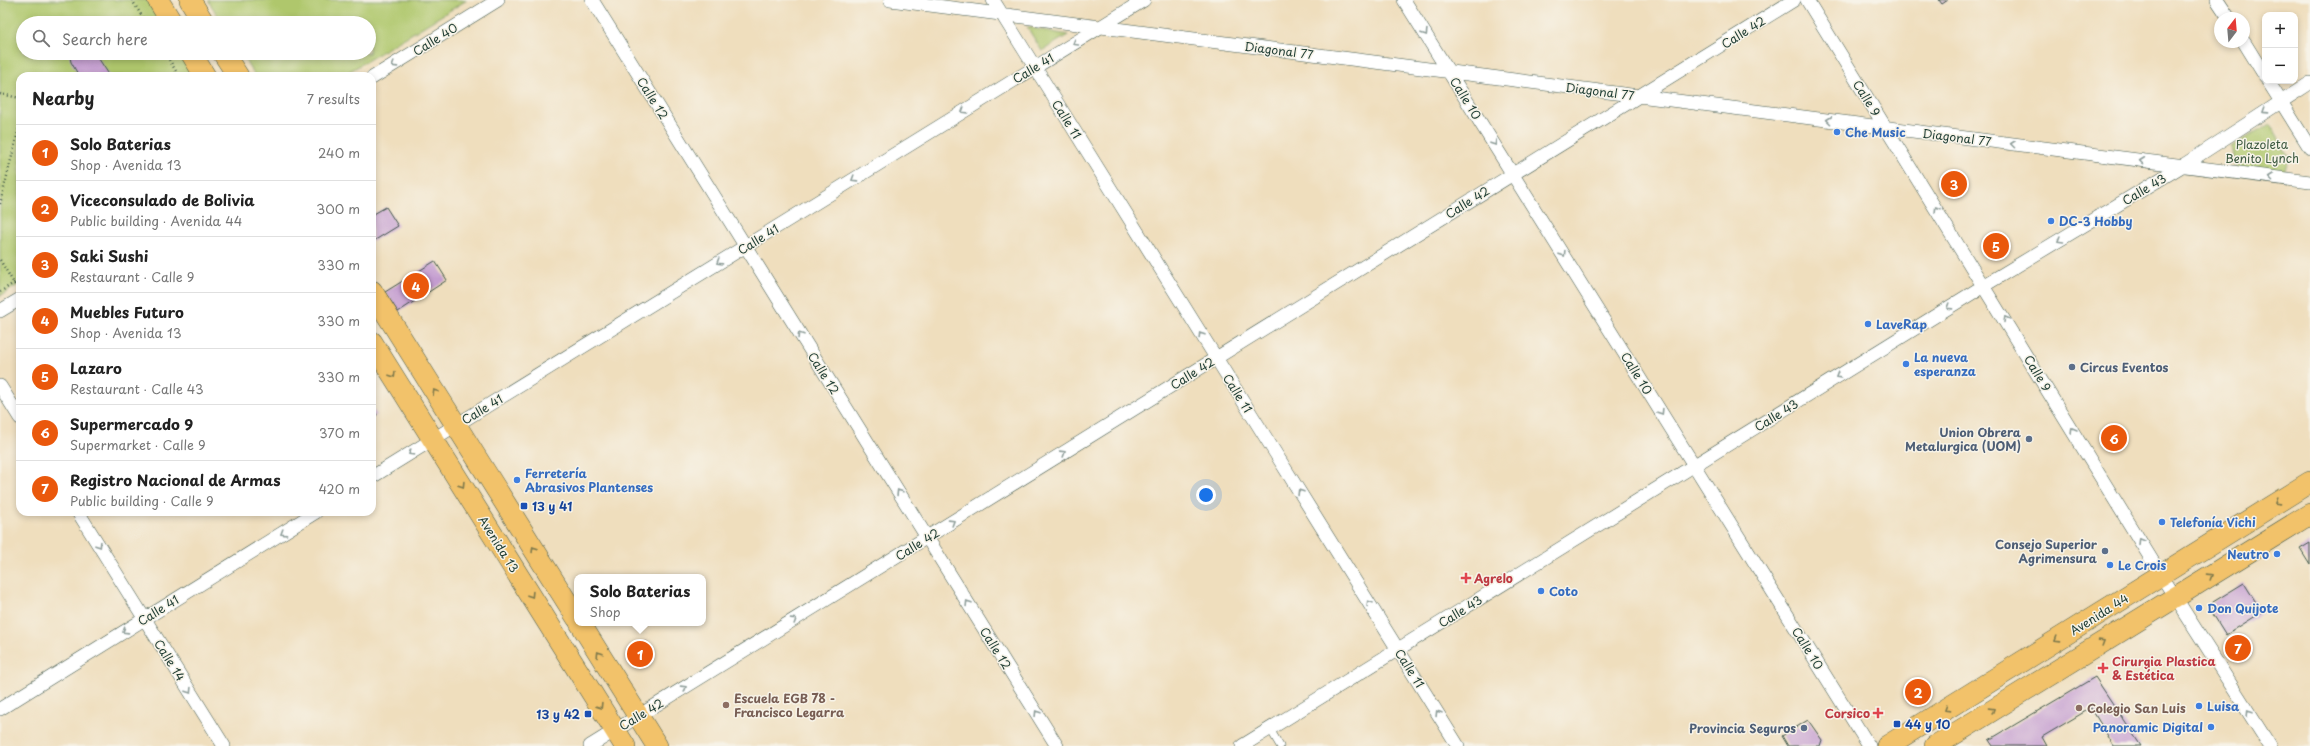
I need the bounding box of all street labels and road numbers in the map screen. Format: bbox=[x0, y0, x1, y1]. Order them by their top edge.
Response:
street label: Calle 42 bbox=[1717, 11, 1769, 53]
street label: Calle 40 bbox=[409, 18, 461, 60]
street label: Diagonal 77 bbox=[1243, 37, 1315, 63]
street label: Calle 41 bbox=[1009, 49, 1057, 87]
street label: Calle 12 bbox=[633, 73, 673, 123]
street label: Calle 10 bbox=[1446, 73, 1486, 123]
street label: Calle 9 bbox=[1849, 76, 1885, 120]
street label: Diagonal 77 bbox=[1564, 78, 1636, 104]
street label: Calle 11 bbox=[1048, 96, 1086, 142]
street label: Diagonal 77 bbox=[1921, 124, 1993, 150]
street label: Calle 43 bbox=[2119, 169, 2169, 209]
street label: Calle 42 bbox=[1441, 181, 1493, 223]
street label: Calle 41 bbox=[734, 219, 782, 259]
street label: Calle 12 bbox=[804, 348, 844, 398]
street label: Calle 10 bbox=[1617, 348, 1657, 398]
street label: Calle 9 bbox=[2020, 351, 2056, 395]
street label: Calle 42 bbox=[1166, 352, 1218, 394]
street label: Calle 11 bbox=[1219, 370, 1257, 416]
street label: Calle 41 bbox=[458, 390, 506, 428]
street label: Calle 43 bbox=[1751, 394, 1801, 435]
street label: Avenida 13 bbox=[474, 512, 524, 576]
street label: Calle 42 bbox=[891, 523, 943, 565]
street label: Avenida 44 bbox=[2066, 589, 2132, 639]
street label: Calle 41 bbox=[134, 590, 182, 630]
street label: Calle 43 bbox=[1435, 590, 1485, 631]
street label: Calle 12 bbox=[976, 623, 1016, 673]
street label: Calle 10 bbox=[1788, 623, 1828, 673]
street label: Calle 14 bbox=[150, 636, 190, 684]
street label: Calle 11 bbox=[1391, 645, 1429, 691]
street label: Calle 42 bbox=[615, 694, 667, 734]

